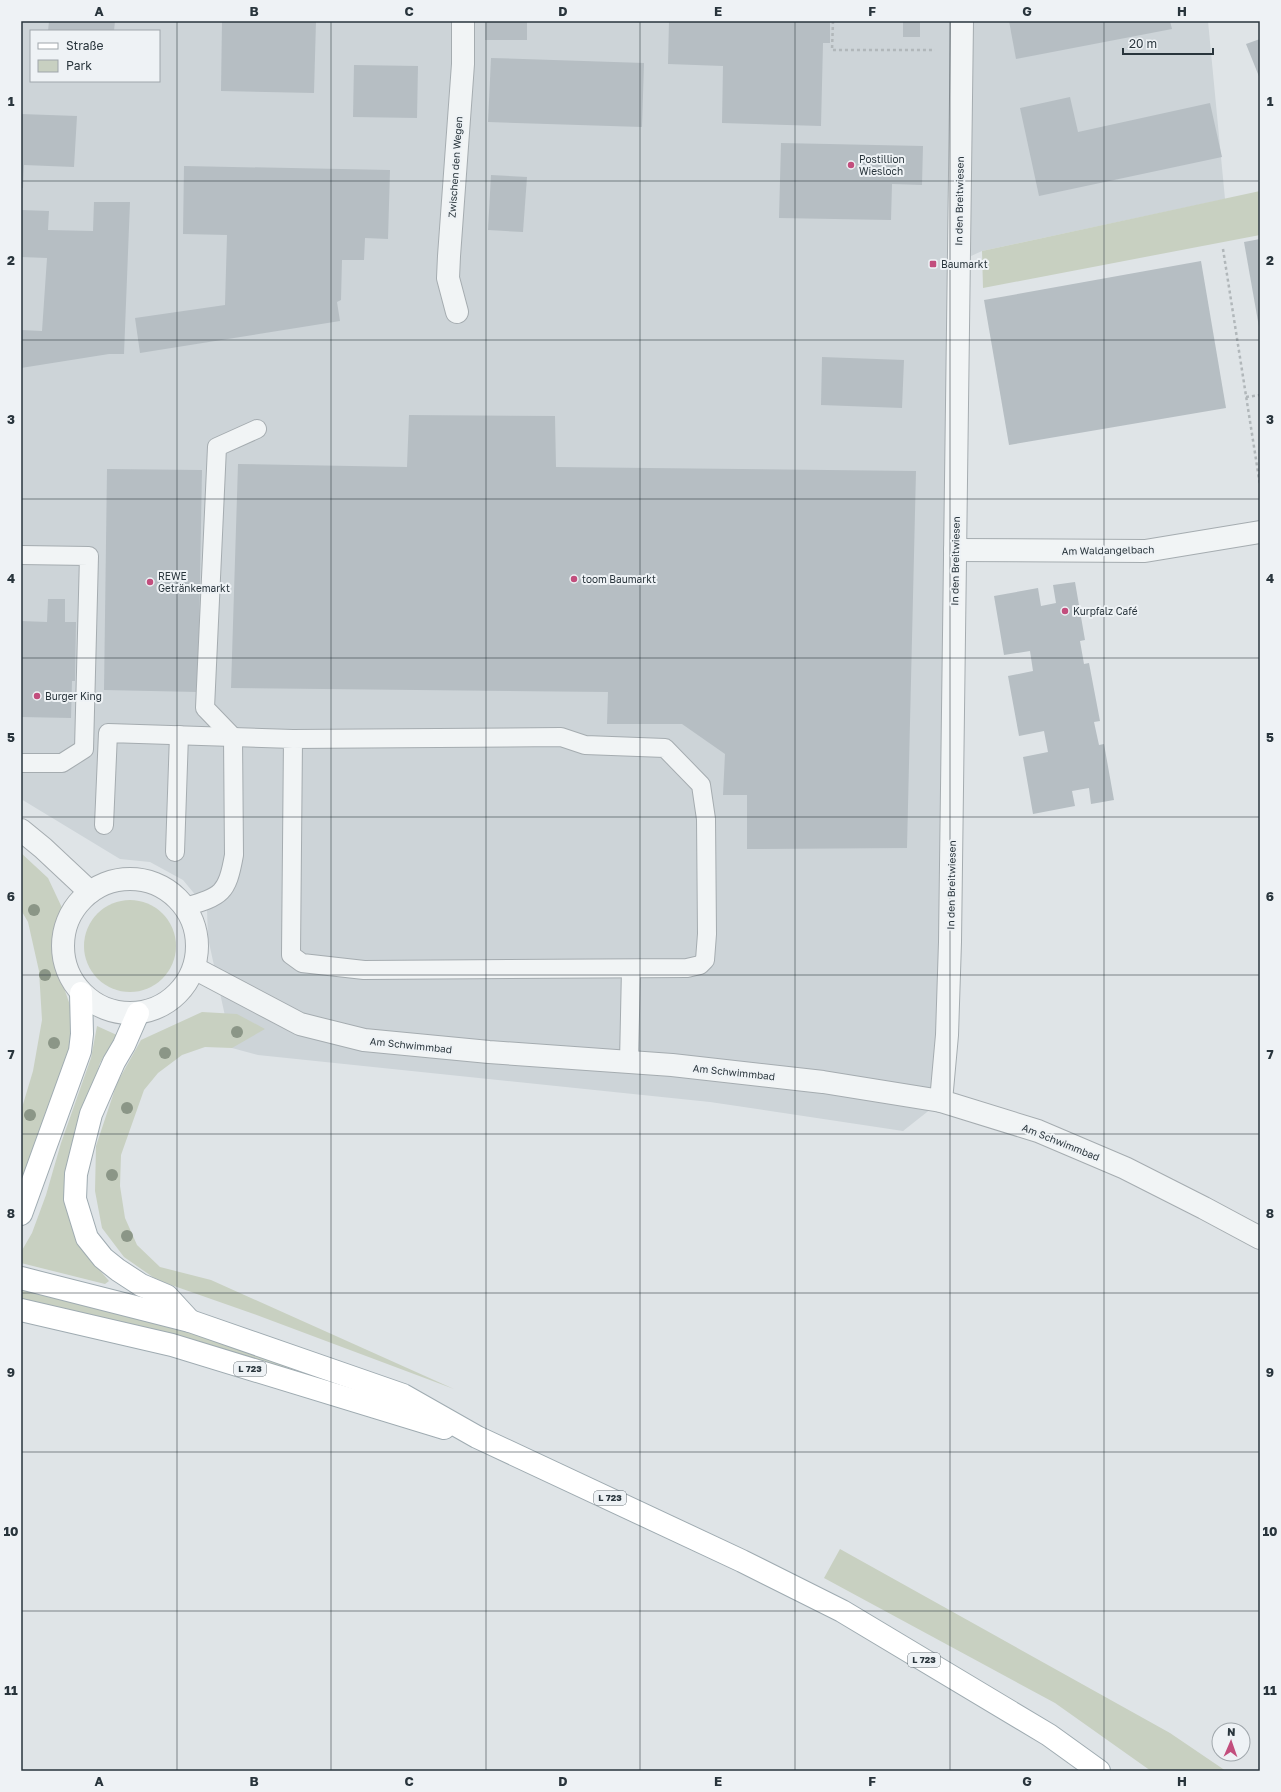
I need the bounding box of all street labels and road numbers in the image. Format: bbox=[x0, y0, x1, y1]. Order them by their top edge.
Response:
street label: Zwischen den Wegen bbox=[445, 116, 465, 218]
street label: In den Breitwiesen bbox=[952, 156, 966, 246]
street label: In den Breitwiesen bbox=[948, 516, 962, 606]
street label: Am Waldangelbach bbox=[1062, 543, 1154, 557]
street label: In den Breitwiesen bbox=[944, 840, 958, 930]
street label: Am Schwimmbad bbox=[369, 1035, 453, 1055]
street label: Am Schwimmbad bbox=[692, 1062, 776, 1082]
street label: Am Schwimmbad bbox=[1021, 1121, 1101, 1163]
road number: L 723 bbox=[234, 1362, 266, 1376]
road number: L 723 bbox=[594, 1491, 626, 1505]
road number: L 723 bbox=[908, 1653, 940, 1667]

